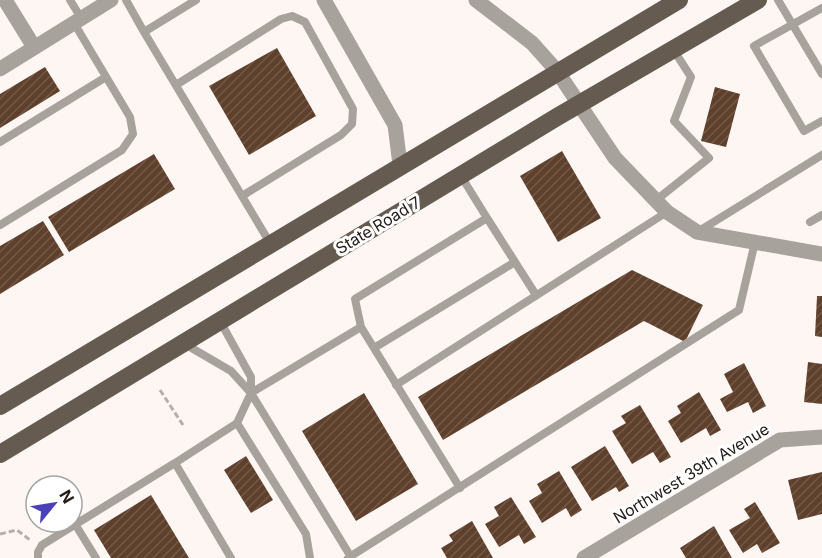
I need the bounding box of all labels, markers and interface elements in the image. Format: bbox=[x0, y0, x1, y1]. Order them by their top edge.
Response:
street label: State Road 7 bbox=[332, 192, 424, 258]
street label: Northwest 39th Avenue bbox=[609, 418, 773, 528]
north arrow bbox=[24, 474, 84, 534]
text: N bbox=[55, 486, 79, 507]

